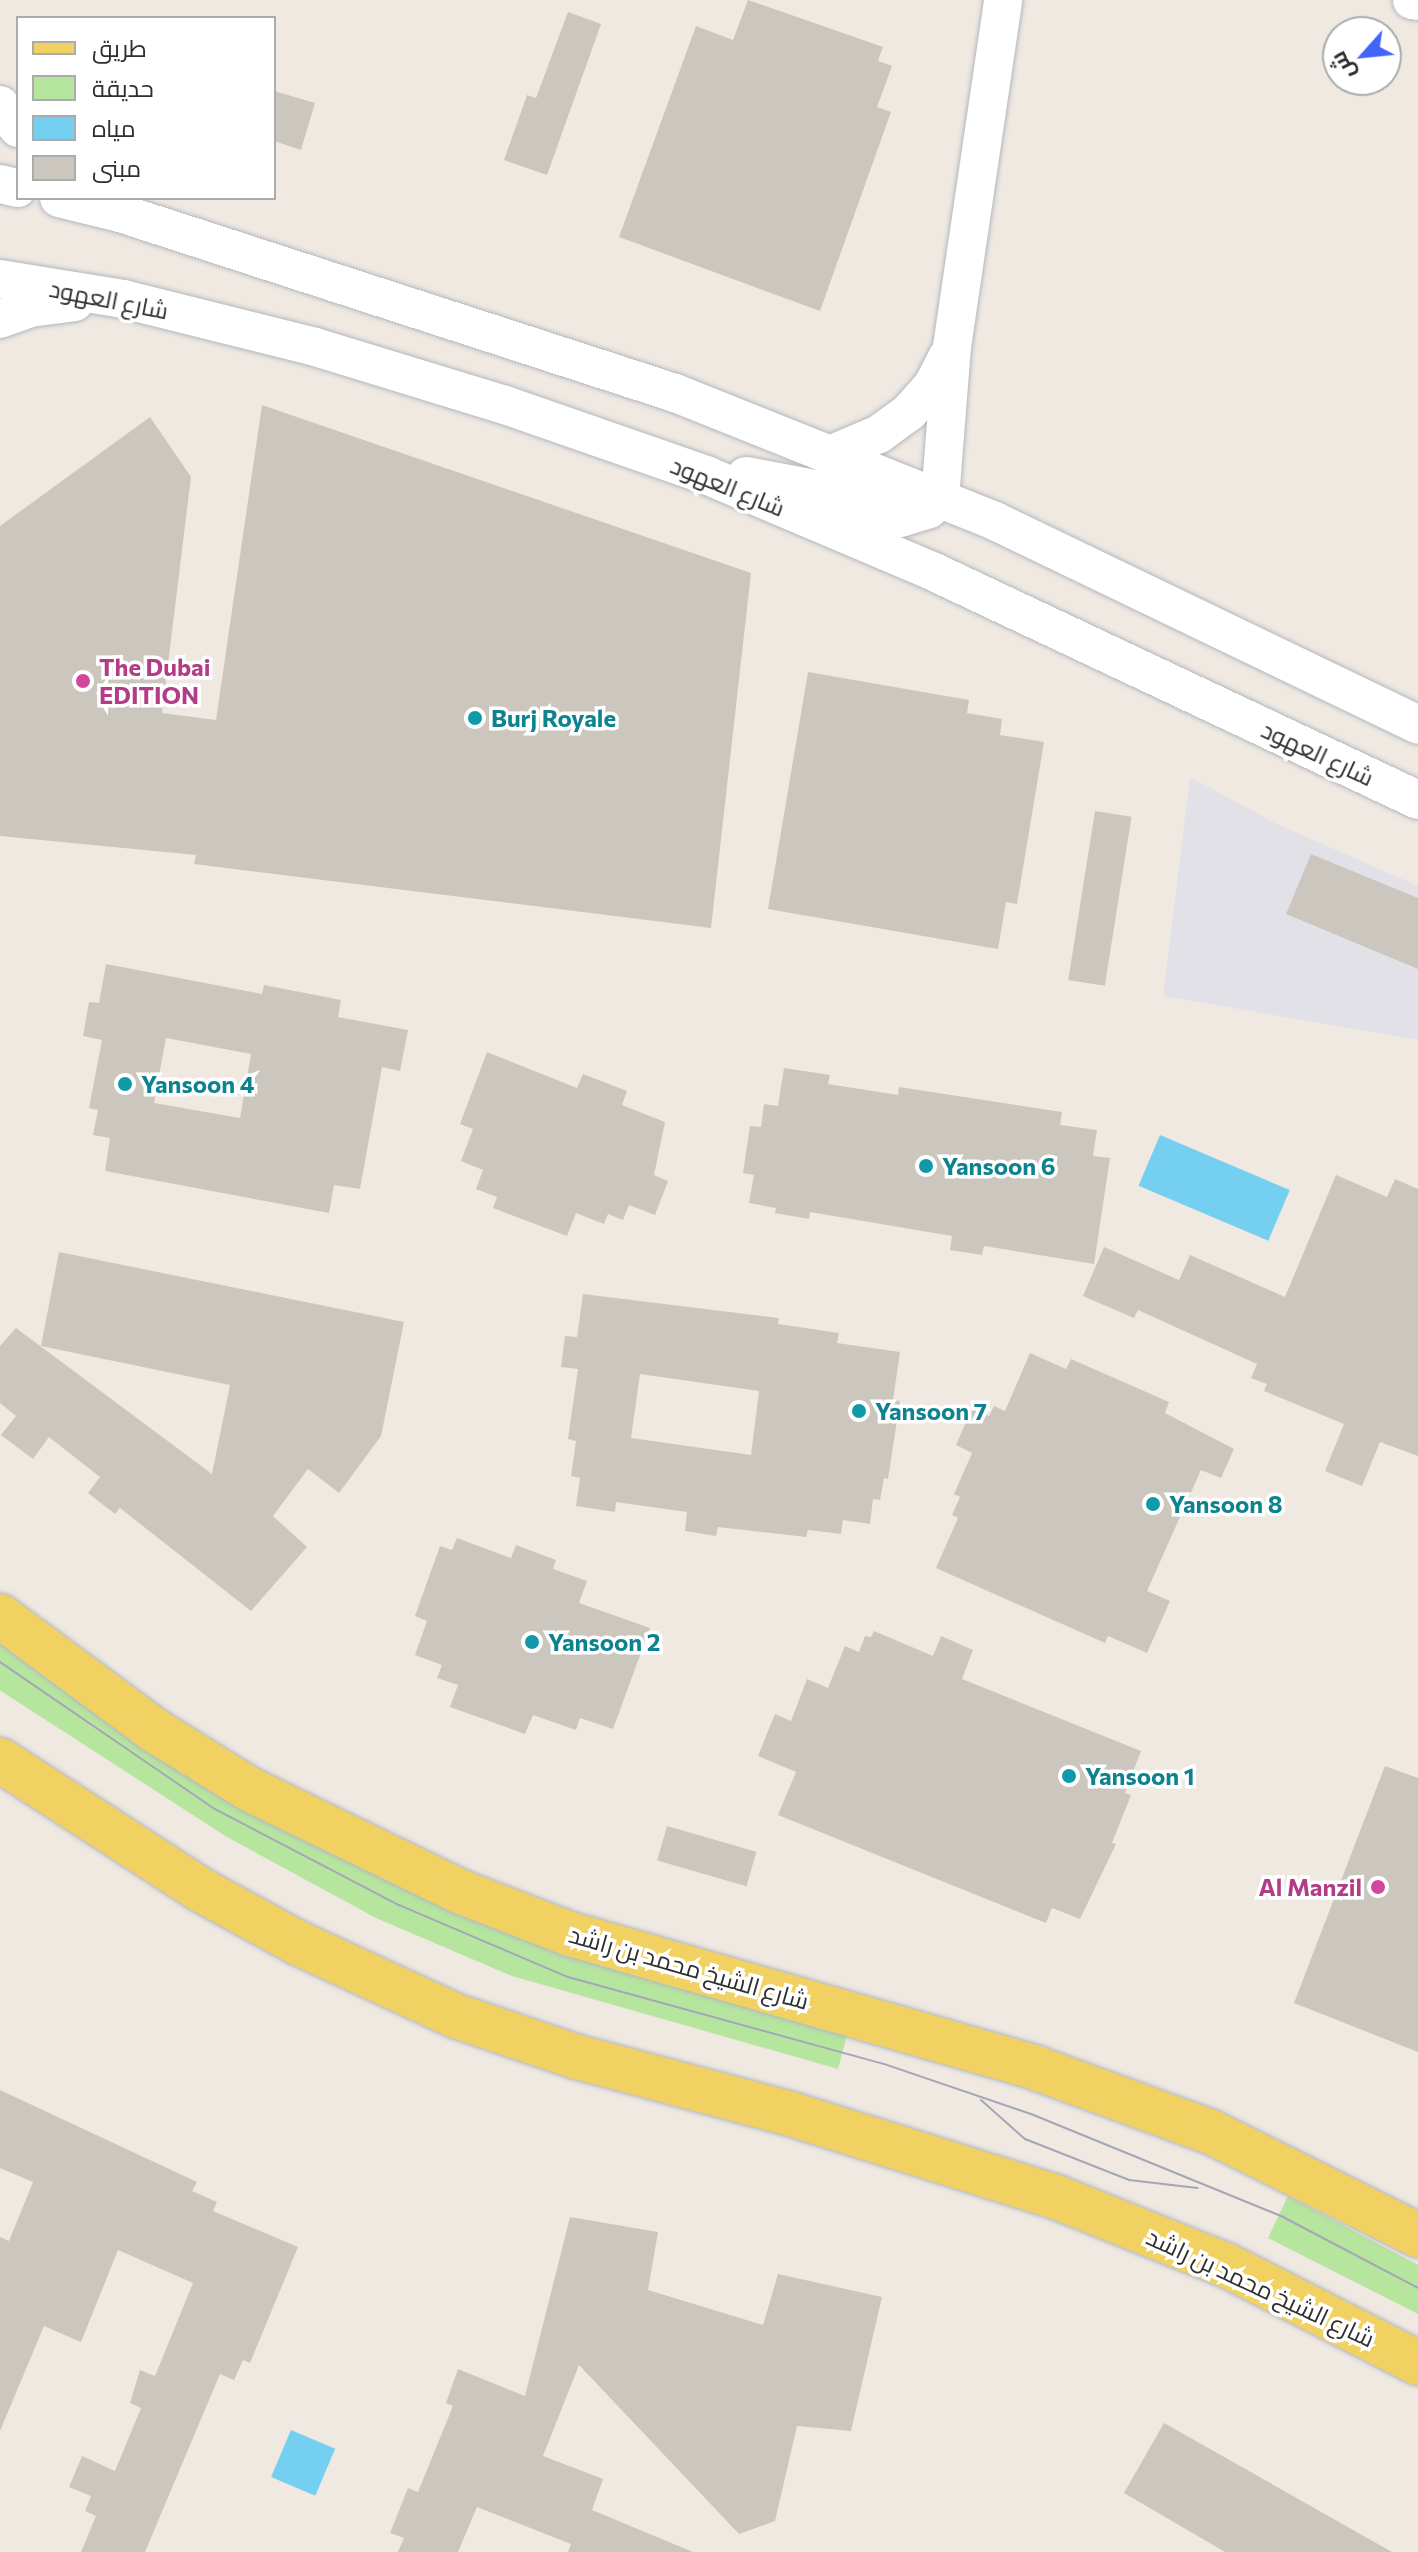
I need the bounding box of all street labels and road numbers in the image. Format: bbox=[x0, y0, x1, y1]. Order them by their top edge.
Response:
street label: شارع العهود bbox=[47, 273, 171, 325]
street label: شارع العهود bbox=[667, 450, 789, 522]
street label: شارع العهود bbox=[1257, 714, 1379, 792]
street label: شارع الشيخ محمد بن راشد bbox=[566, 1919, 812, 2015]
street label: شارع الشيخ محمد بن راشد bbox=[1142, 2221, 1380, 2353]

